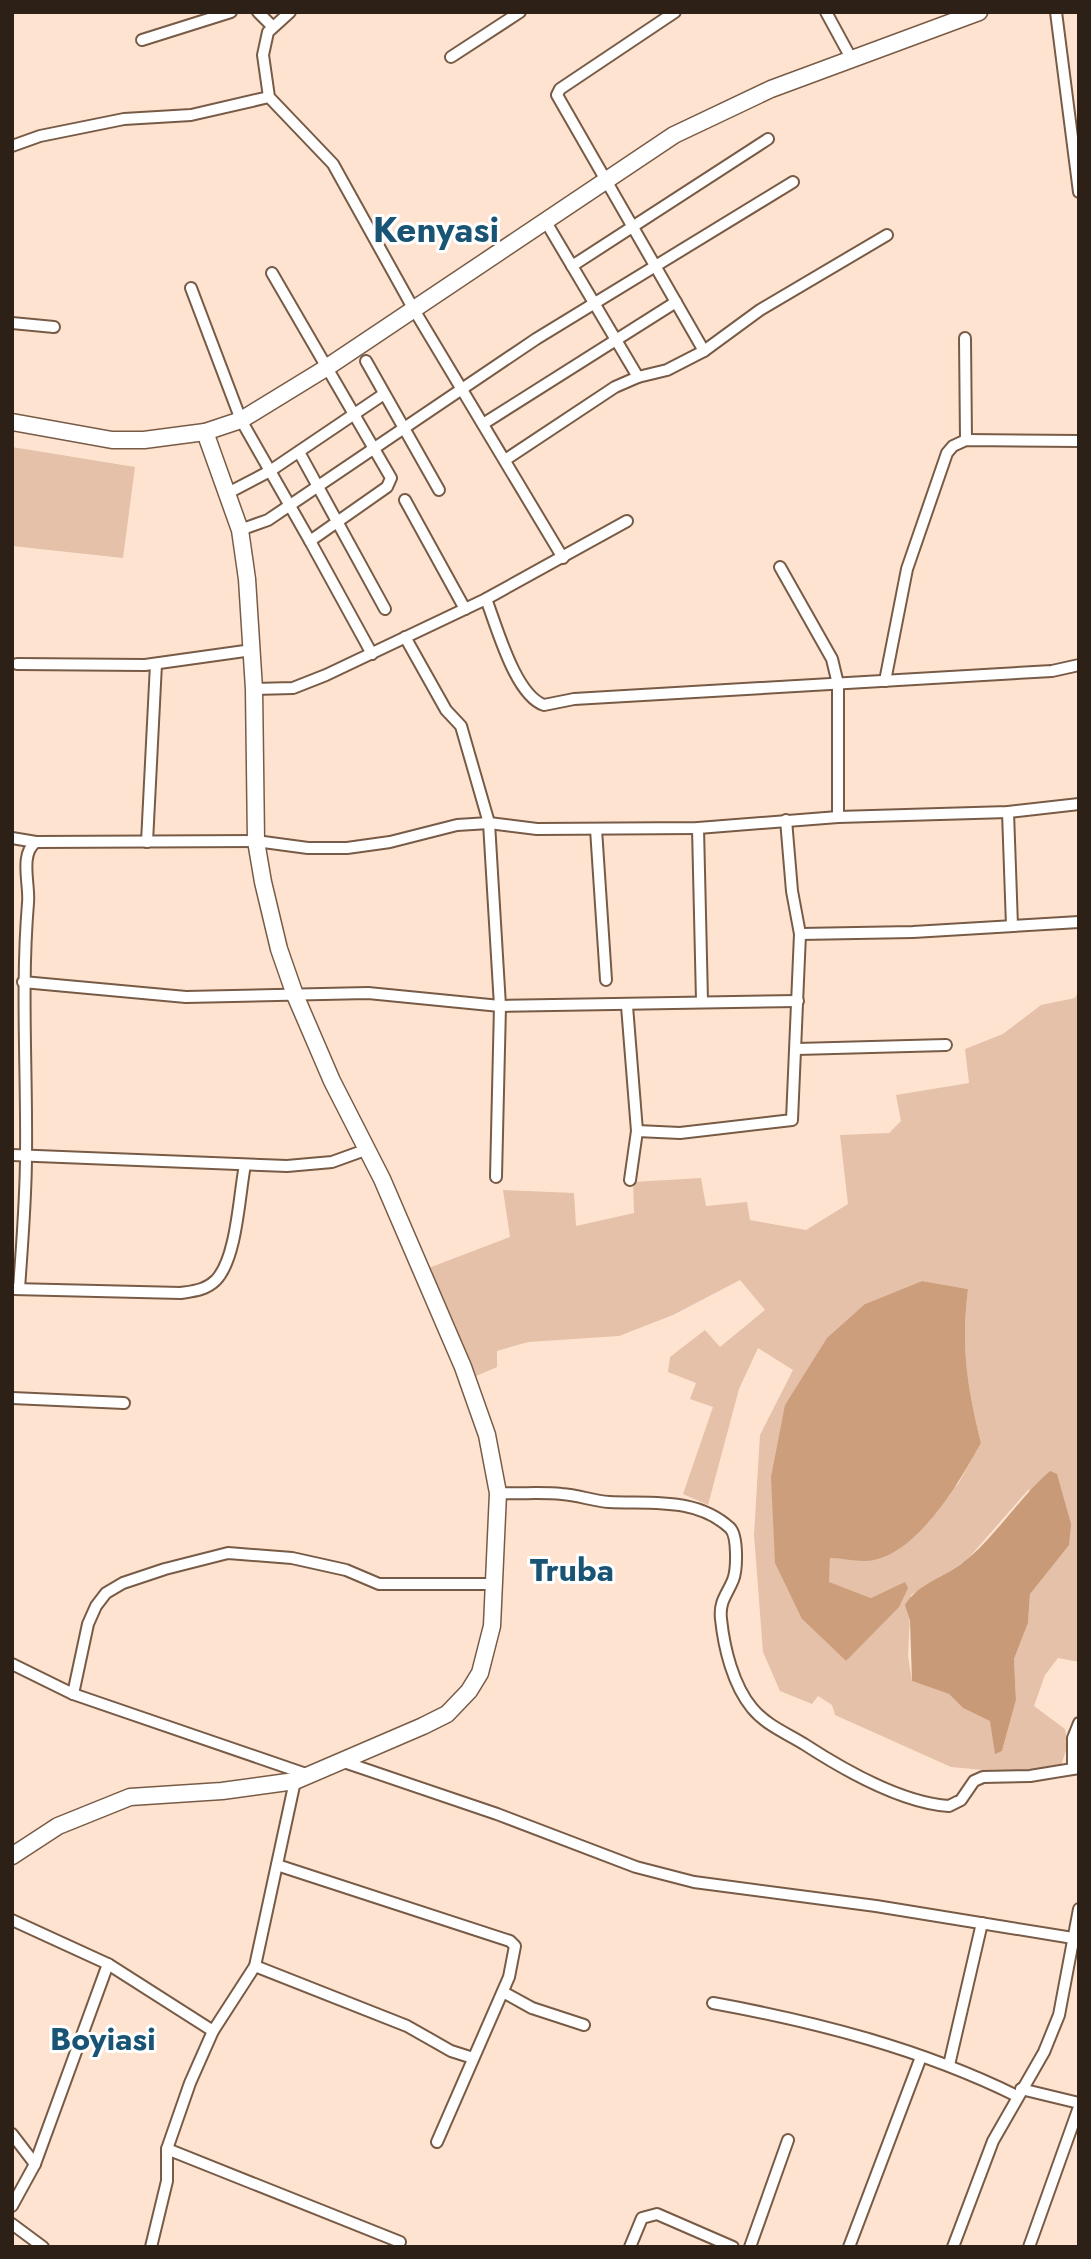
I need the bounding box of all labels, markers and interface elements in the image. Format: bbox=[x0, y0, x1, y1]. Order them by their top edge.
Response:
district label: Kenyasi bbox=[373, 205, 499, 255]
district label: Truba bbox=[530, 1547, 614, 1593]
district label: Boyiasi bbox=[50, 2016, 156, 2062]

